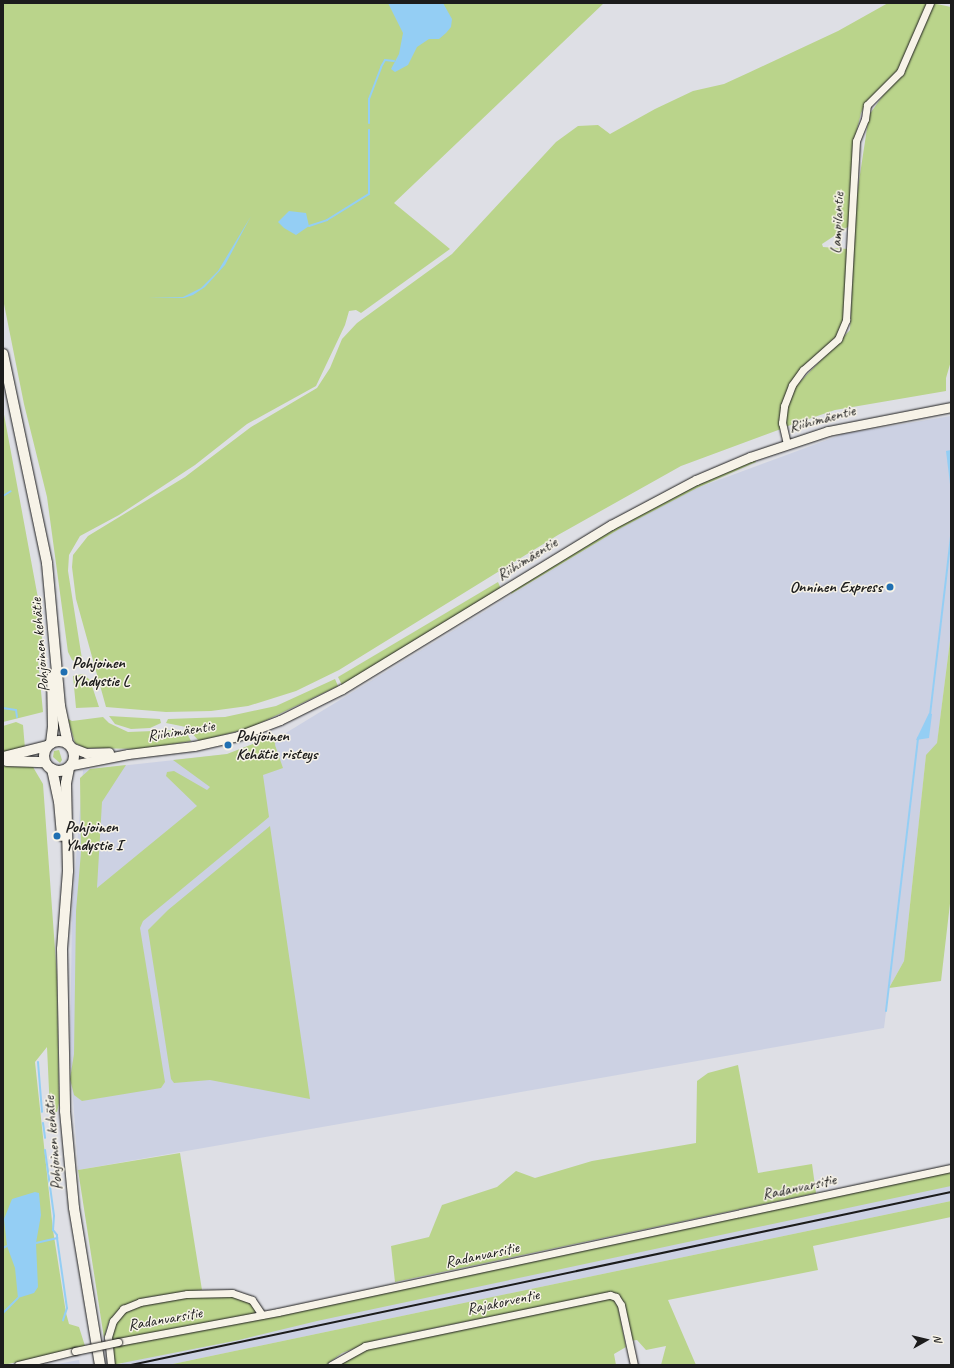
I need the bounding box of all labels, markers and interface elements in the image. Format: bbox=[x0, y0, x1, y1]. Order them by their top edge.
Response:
street label: Lampilantie bbox=[826, 192, 848, 254]
street label: Riihimäentie bbox=[787, 401, 857, 437]
street label: Riihimäentie bbox=[493, 533, 561, 585]
place label: Onninen Express bbox=[790, 577, 882, 597]
marker: Onninen Express bbox=[885, 582, 895, 592]
street label: Pohjoinen kehätie bbox=[26, 597, 54, 693]
place label: Pohjoinen Yhdystie L bbox=[72, 653, 130, 691]
marker: Pohjoinen Yhdystie L bbox=[59, 667, 69, 677]
street label: Riihimäentie bbox=[146, 716, 216, 746]
place label: Pohjoinen Kehätie risteys bbox=[236, 726, 317, 764]
marker: Pohjoinen Kehätie risteys bbox=[223, 740, 233, 750]
place label: Pohjoinen Yhdystie I bbox=[65, 817, 122, 855]
marker: Pohjoinen Yhdystie I bbox=[52, 831, 62, 841]
street label: Pohjoinen kehätie bbox=[39, 1095, 67, 1191]
street label: Radanvarsitie bbox=[760, 1170, 838, 1204]
street label: Radanvarsitie bbox=[443, 1238, 521, 1272]
street label: Rajakorventie bbox=[465, 1285, 541, 1319]
street label: Radanvarsitie bbox=[126, 1303, 204, 1335]
north arrow bbox=[906, 1320, 946, 1360]
text: N bbox=[930, 1334, 945, 1343]

